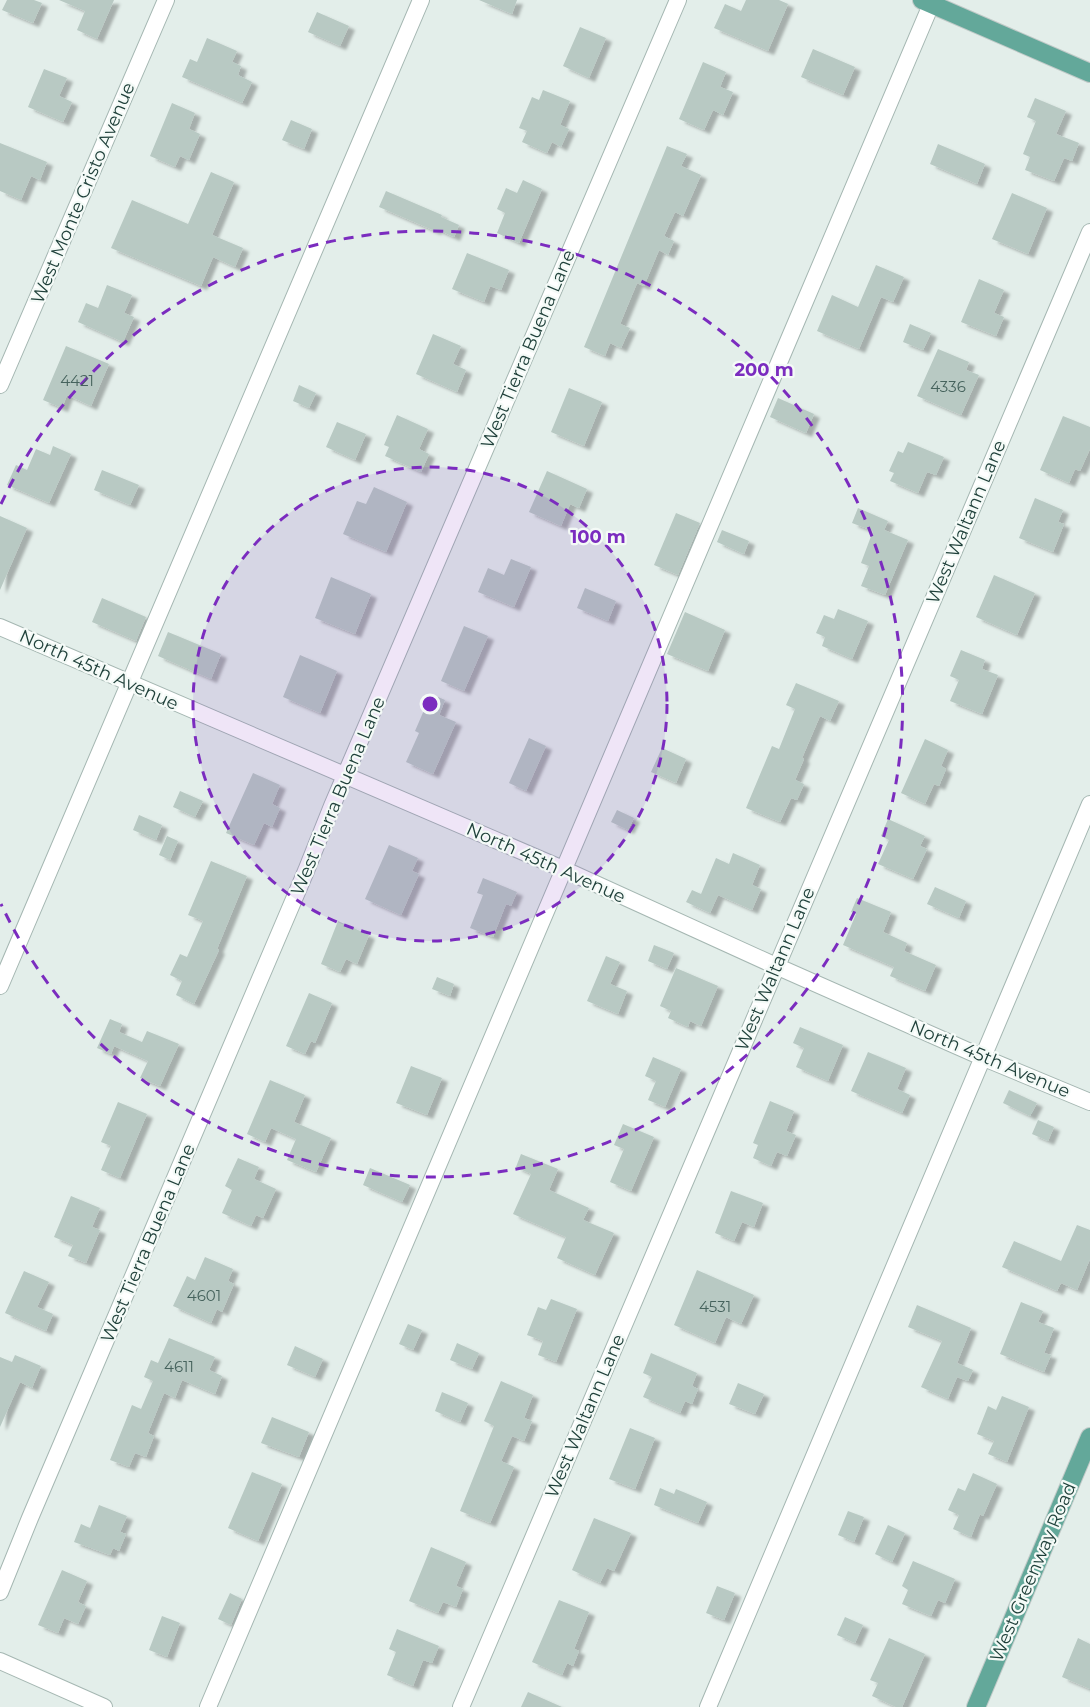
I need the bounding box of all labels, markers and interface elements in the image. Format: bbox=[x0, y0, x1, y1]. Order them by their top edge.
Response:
street label: West Monte Cristo Avenue bbox=[26, 79, 140, 307]
street label: West Tierra Buena Lane bbox=[476, 246, 580, 452]
text: 200 m bbox=[734, 359, 794, 381]
house number: 4421 bbox=[60, 371, 94, 390]
house number: 4336 bbox=[930, 377, 966, 396]
street label: West Waltann Lane bbox=[922, 437, 1011, 607]
text: 100 m bbox=[570, 526, 626, 548]
street label: North 45th Avenue bbox=[16, 625, 182, 715]
street label: West Tierra Buena Lane bbox=[286, 693, 390, 899]
centre of rings bbox=[420, 694, 440, 714]
street label: North 45th Avenue bbox=[463, 818, 629, 908]
street label: West Waltann Lane bbox=[731, 884, 820, 1054]
street label: North 45th Avenue bbox=[907, 1015, 1073, 1103]
street label: West Tierra Buena Lane bbox=[96, 1140, 200, 1346]
house number: 4601 bbox=[187, 1286, 221, 1305]
house number: 4531 bbox=[699, 1297, 731, 1316]
street label: West Waltann Lane bbox=[541, 1331, 630, 1501]
house number: 4611 bbox=[164, 1357, 194, 1376]
street label: West Greenway Road bbox=[985, 1479, 1081, 1665]

